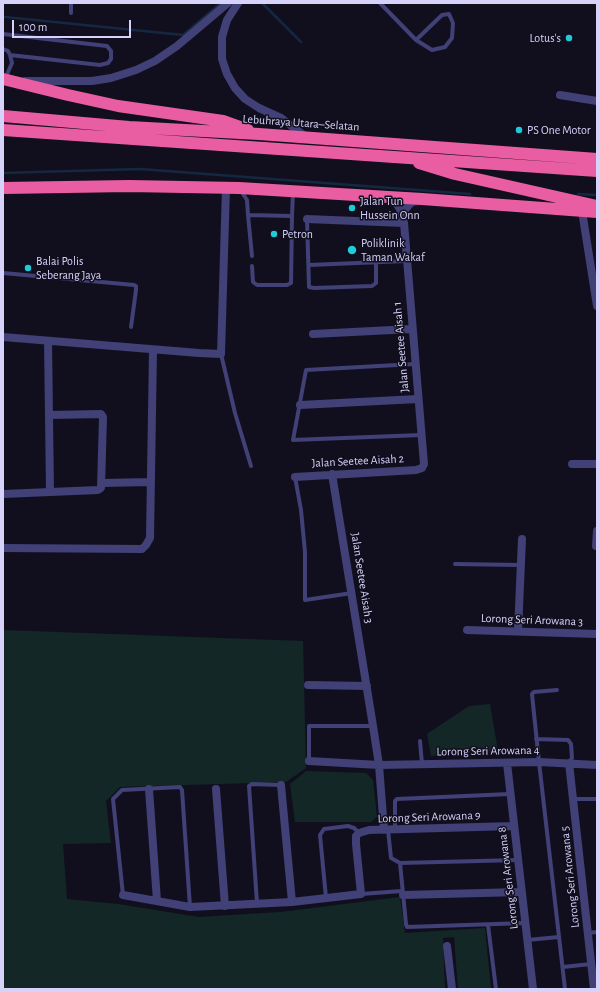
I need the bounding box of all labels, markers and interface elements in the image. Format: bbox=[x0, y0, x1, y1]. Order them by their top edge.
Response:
scale bar bbox=[14, 12, 133, 38]
text: 100 m bbox=[19, 21, 47, 33]
place label: Lotus's bbox=[529, 31, 561, 45]
marker: Lotus's bbox=[564, 33, 574, 43]
street label: Lebuhraya Utara–Selatan bbox=[242, 112, 360, 134]
place label: PS One Motor bbox=[527, 123, 591, 137]
marker: PS One Motor bbox=[514, 125, 524, 135]
place label: Jalan Tun Hussein Onn bbox=[360, 194, 420, 222]
marker: Jalan Tun Hussein Onn bbox=[347, 203, 357, 213]
place label: Petron bbox=[282, 227, 313, 241]
marker: Petron bbox=[269, 229, 279, 239]
place label: Poliklinik Taman Wakaf bbox=[361, 236, 425, 264]
marker: Poliklinik Taman Wakaf bbox=[346, 244, 358, 256]
place label: Balai Polis Seberang Jaya bbox=[36, 254, 101, 282]
marker: Balai Polis Seberang Jaya bbox=[23, 263, 33, 273]
street label: Jalan Seetee Aisah 1 bbox=[390, 301, 412, 393]
street label: Jalan Seetee Aisah 2 bbox=[312, 451, 404, 471]
street label: Jalan Seetee Aisah 3 bbox=[348, 532, 376, 624]
street label: Lorong Seri Arowana 3 bbox=[481, 611, 583, 629]
street label: Lorong Seri Arowana 4 bbox=[436, 743, 540, 759]
street label: Lorong Seri Arowana 9 bbox=[377, 808, 481, 826]
street label: Lorong Seri Arowana 5 bbox=[557, 825, 583, 929]
street label: Lorong Seri Arowana 8 bbox=[495, 826, 521, 930]

